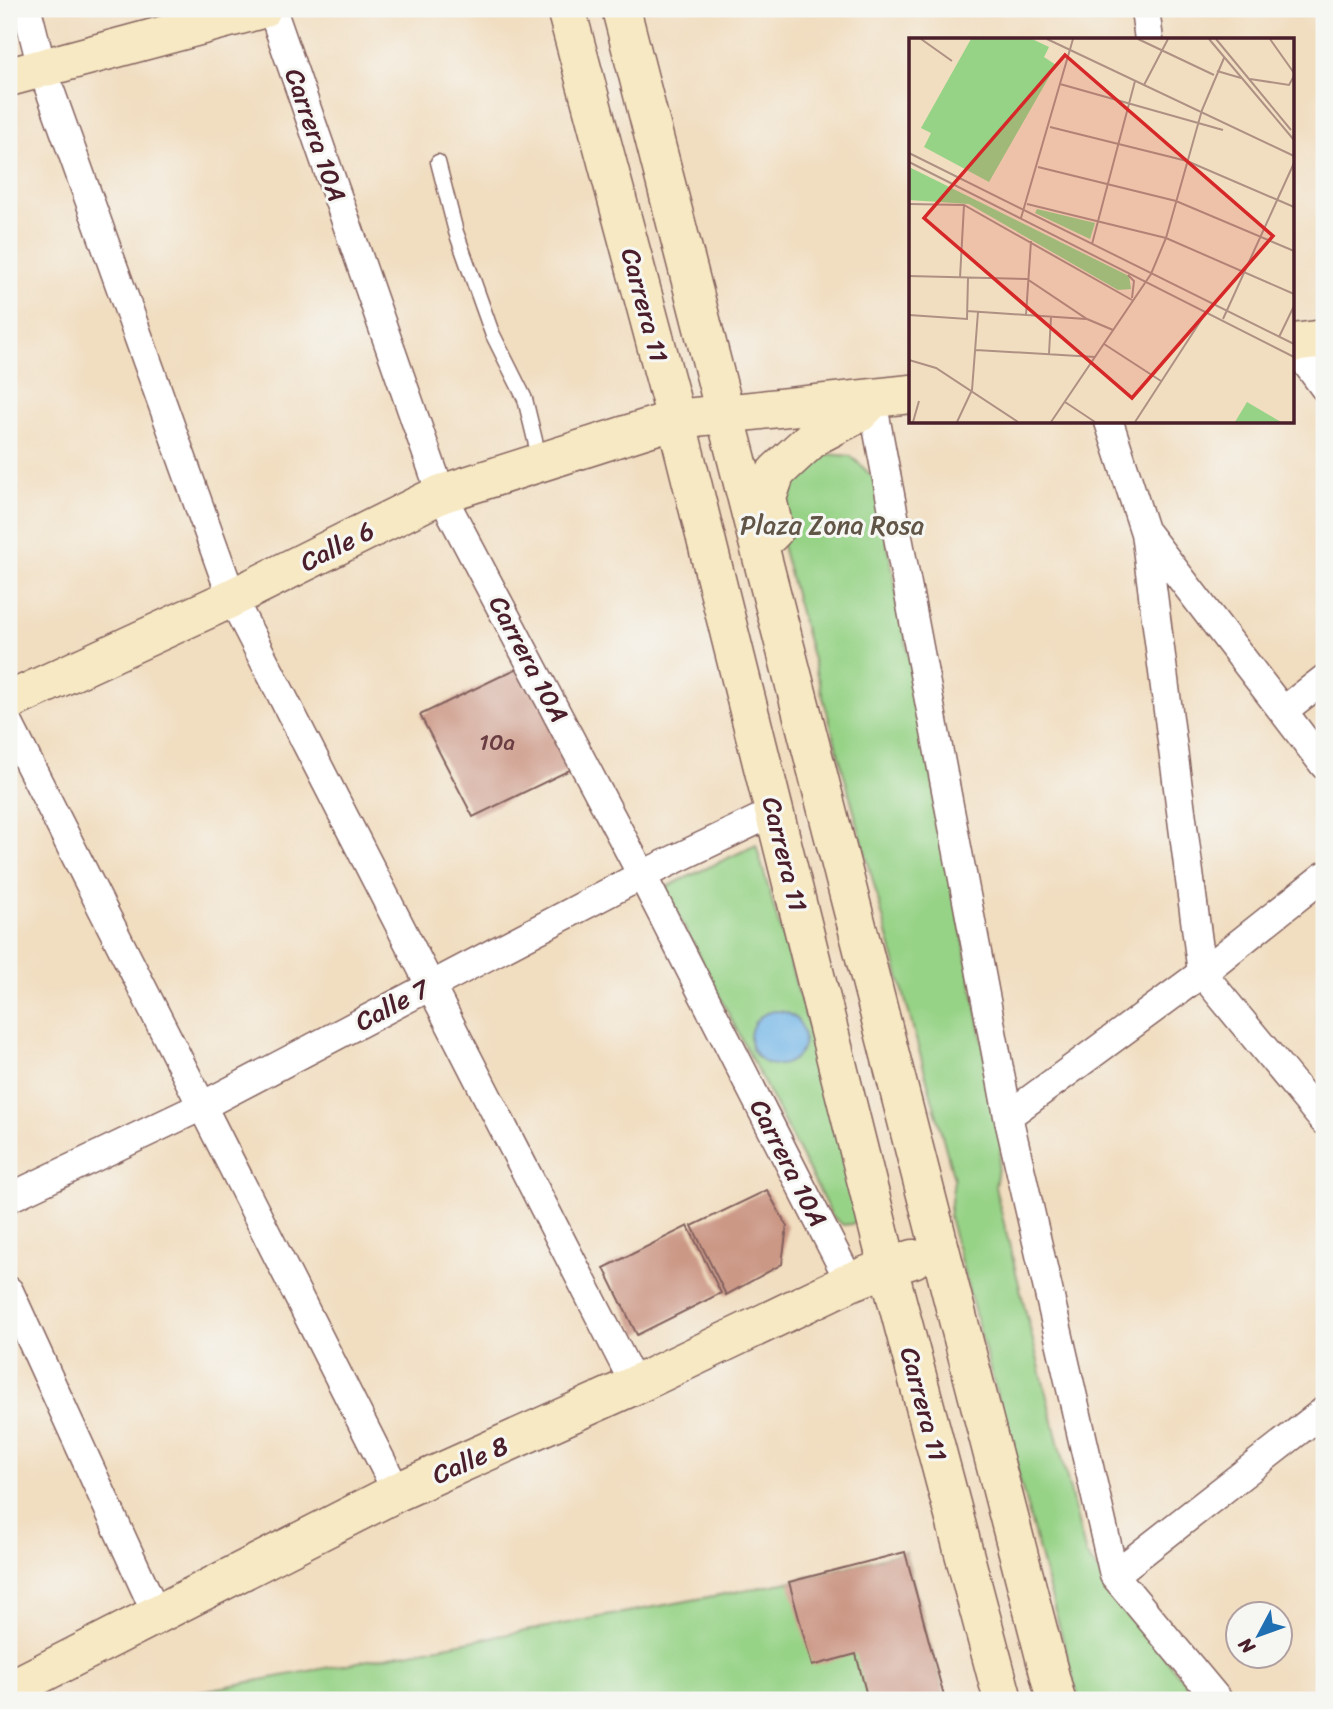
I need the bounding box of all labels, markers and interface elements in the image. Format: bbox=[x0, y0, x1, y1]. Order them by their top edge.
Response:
inset map bbox=[909, 38, 1294, 424]
street label: Carrera 10A bbox=[272, 62, 360, 208]
street label: Carrera 11 bbox=[608, 243, 682, 367]
park label: Plaza Zona Rosa bbox=[740, 502, 924, 548]
street label: Calle 6 bbox=[291, 508, 383, 584]
street label: Carrera 10A bbox=[476, 587, 582, 731]
house number: 10a bbox=[479, 722, 515, 763]
street label: Carrera 11 bbox=[749, 792, 821, 916]
street label: Calle 7 bbox=[346, 965, 440, 1044]
street label: Carrera 10A bbox=[737, 1091, 841, 1235]
street label: Carrera 11 bbox=[887, 1342, 961, 1466]
street label: Calle 8 bbox=[424, 1423, 516, 1497]
north arrow bbox=[1224, 1600, 1294, 1670]
text: N bbox=[1229, 1629, 1264, 1662]

